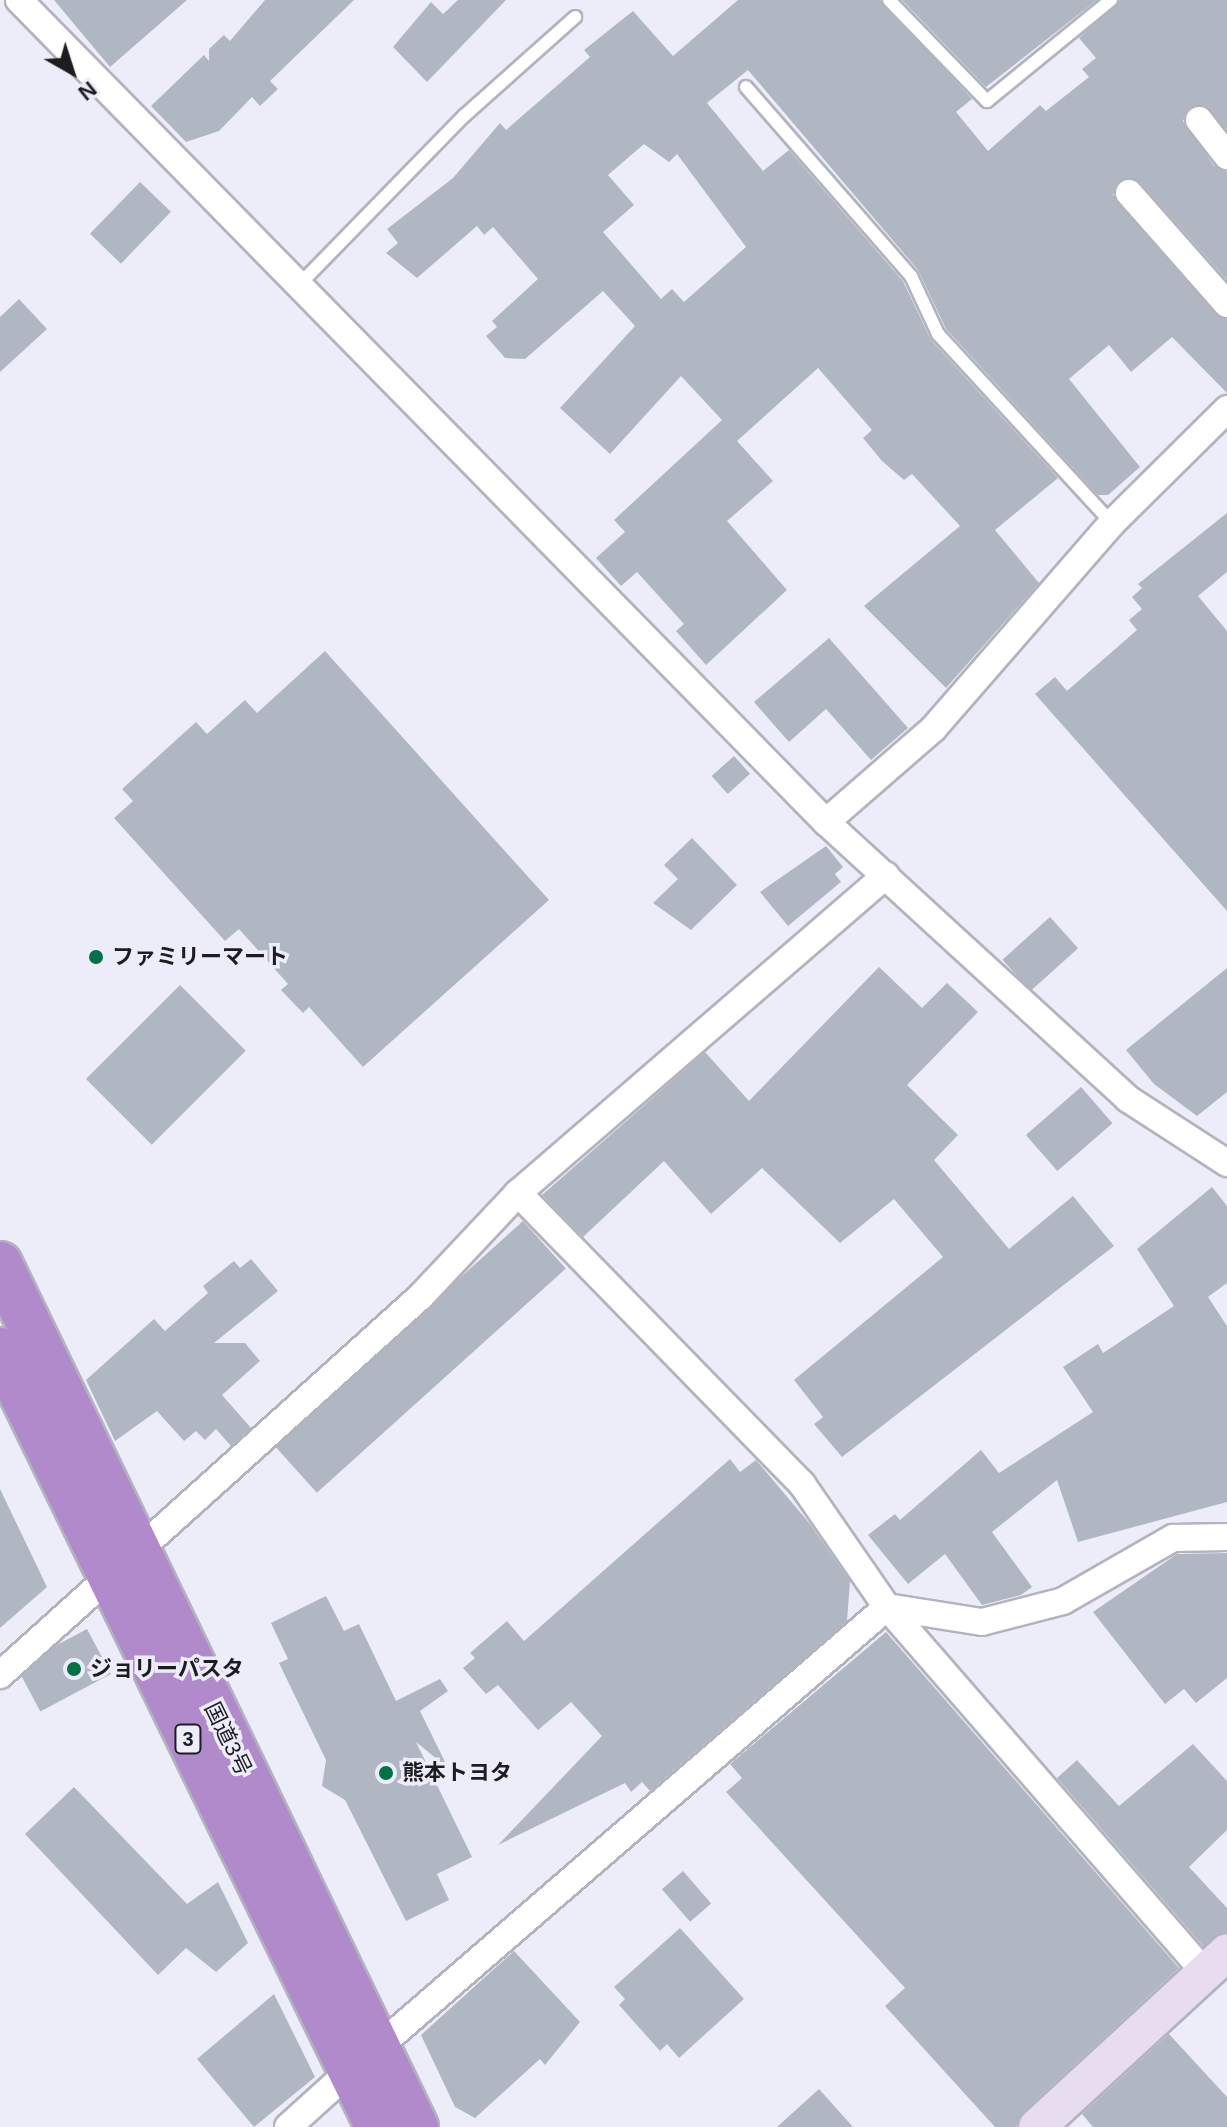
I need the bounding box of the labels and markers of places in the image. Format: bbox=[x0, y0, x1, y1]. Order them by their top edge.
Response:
place label: ファミリーマート bbox=[112, 944, 288, 970]
marker: ファミリーマート bbox=[87, 948, 105, 966]
place label: ジョリーパスタ bbox=[90, 1656, 244, 1682]
marker: ジョリーパスタ bbox=[65, 1660, 83, 1678]
place label: 熊本トヨタ bbox=[402, 1760, 512, 1786]
marker: 熊本トヨタ bbox=[377, 1764, 395, 1782]

